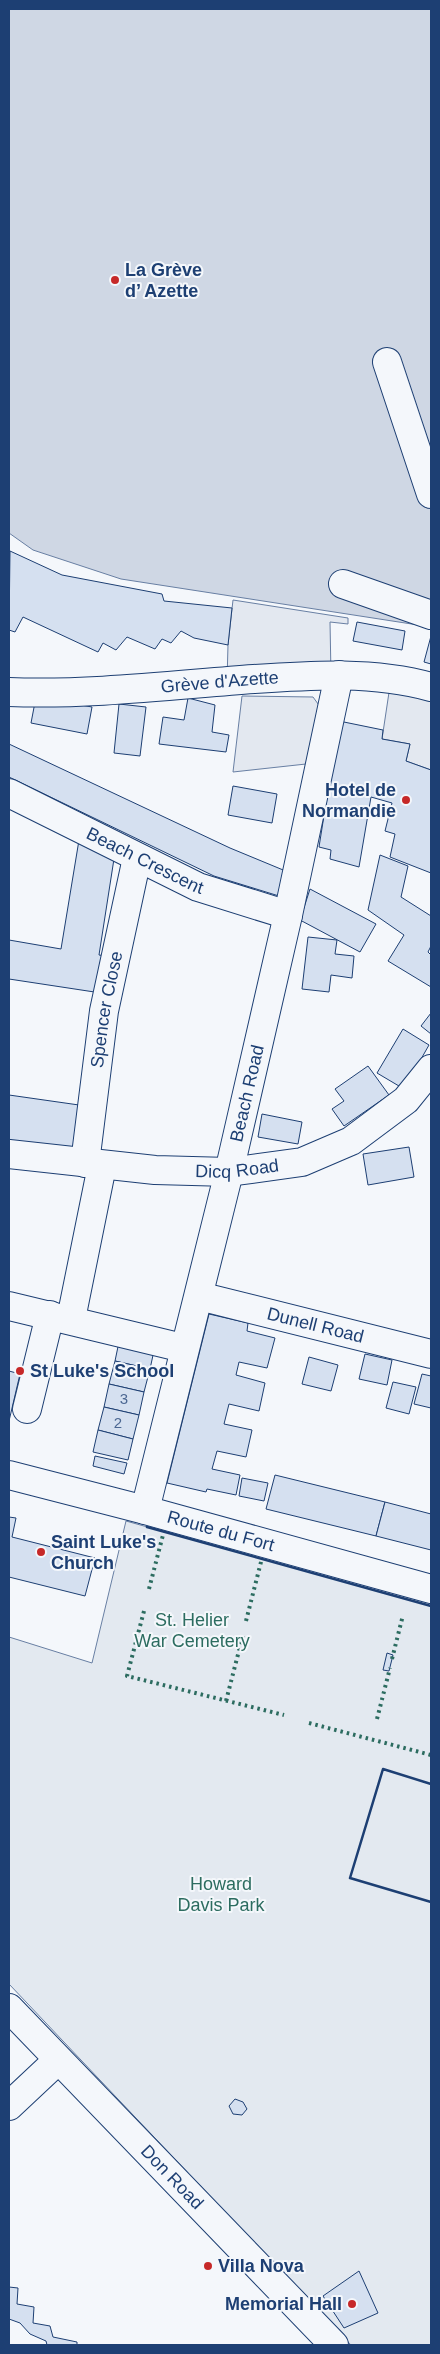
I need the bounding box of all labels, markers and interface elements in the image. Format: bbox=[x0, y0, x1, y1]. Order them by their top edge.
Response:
place label: La Grève d’ Azette bbox=[125, 260, 202, 301]
marker: La Grève d’ Azette bbox=[109, 274, 121, 286]
street label: Grève d'Azette bbox=[160, 667, 279, 697]
place label: Hotel de Normandie bbox=[302, 780, 396, 821]
marker: Hotel de Normandie bbox=[400, 794, 412, 806]
street label: Beach Crescent bbox=[83, 823, 206, 898]
street label: Spencer Close bbox=[87, 949, 127, 1069]
street label: Beach Road bbox=[226, 1043, 268, 1144]
street label: Dicq Road bbox=[195, 1155, 280, 1182]
street label: Dunell Road bbox=[265, 1303, 366, 1347]
place label: St Luke's School bbox=[30, 1361, 174, 1381]
marker: St Luke's School bbox=[14, 1365, 26, 1377]
house number: 3 bbox=[120, 1390, 128, 1407]
house number: 2 bbox=[114, 1414, 122, 1431]
street label: Route du Fort bbox=[165, 1507, 276, 1555]
place label: Saint Luke's Church bbox=[51, 1532, 156, 1573]
marker: Saint Luke's Church bbox=[35, 1546, 47, 1558]
park label: St. Helier War Cemetery bbox=[134, 1610, 250, 1651]
park label: Howard Davis Park bbox=[177, 1874, 266, 1915]
street label: Don Road bbox=[137, 2141, 207, 2213]
place label: Villa Nova bbox=[218, 2256, 305, 2276]
marker: Villa Nova bbox=[202, 2260, 214, 2272]
place label: Memorial Hall bbox=[225, 2294, 342, 2314]
marker: Memorial Hall bbox=[346, 2298, 358, 2310]

